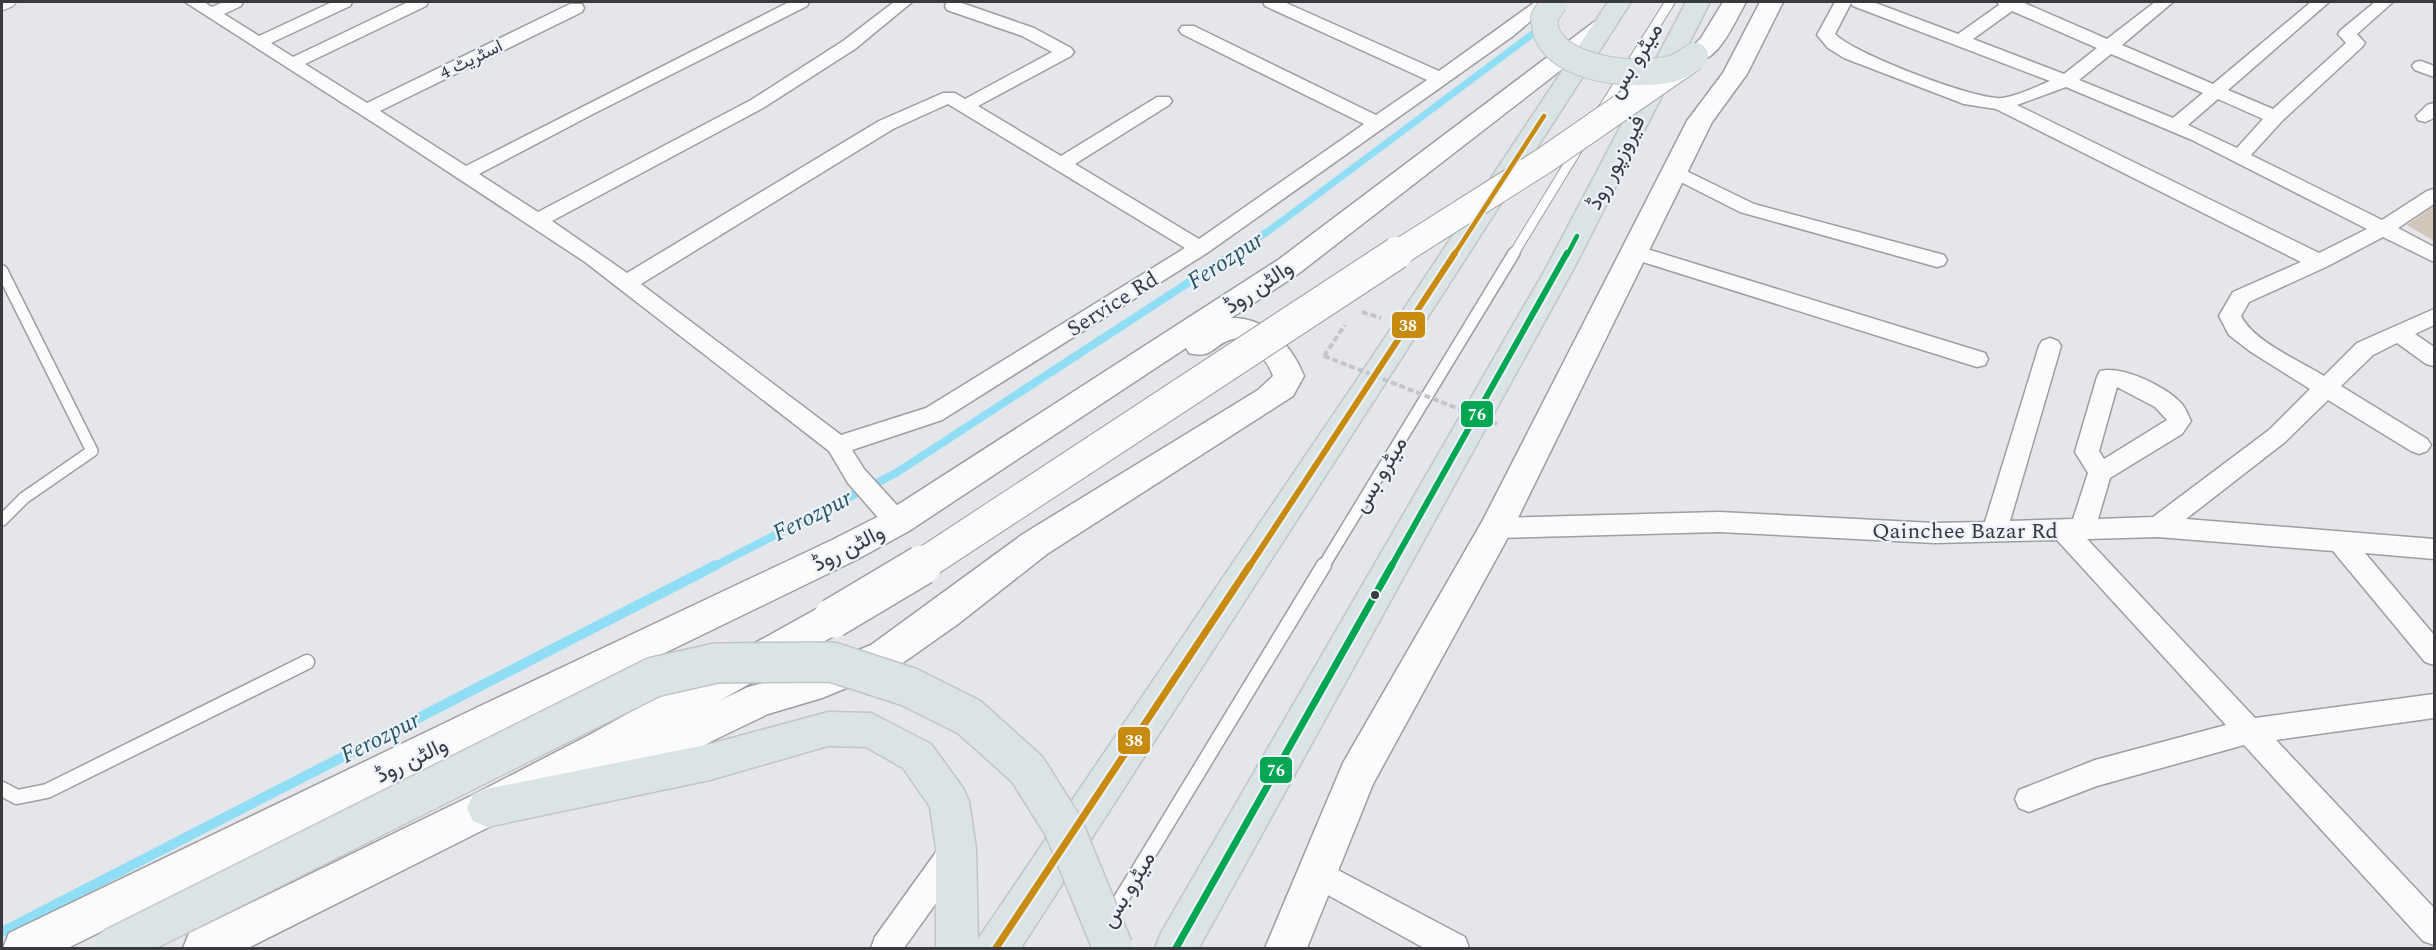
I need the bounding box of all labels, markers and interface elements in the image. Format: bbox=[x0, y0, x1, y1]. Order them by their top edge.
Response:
street label: میٹرو بس bbox=[1599, 16, 1672, 105]
street label: اسٹریٹ 4 bbox=[435, 33, 507, 86]
street label: فیروزپور روڈ bbox=[1578, 109, 1654, 216]
water label: Ferozpur bbox=[1180, 222, 1272, 299]
street label: والٹن روڈ bbox=[1217, 252, 1300, 323]
street label: Service Rd bbox=[1061, 263, 1165, 345]
line badge: 38 bbox=[1391, 311, 1426, 339]
text: 38 bbox=[1399, 314, 1417, 338]
line badge: 76 bbox=[1460, 400, 1494, 428]
text: 76 bbox=[1468, 403, 1486, 427]
street label: میٹرو بس bbox=[1344, 430, 1416, 519]
water label: Ferozpur bbox=[766, 480, 859, 551]
street label: Qainchee Bazar Rd bbox=[1872, 515, 2058, 548]
street label: والٹن روڈ bbox=[807, 516, 891, 581]
unlabelled marker bbox=[1369, 589, 1381, 601]
water label: Ferozpur bbox=[334, 702, 427, 773]
line badge: 38 bbox=[1117, 726, 1151, 755]
street label: والٹن روڈ bbox=[370, 729, 454, 792]
text: 38 bbox=[1125, 729, 1143, 753]
line badge: 76 bbox=[1259, 756, 1293, 784]
text: 76 bbox=[1267, 759, 1285, 783]
street label: میٹرو بس bbox=[1092, 845, 1164, 934]

